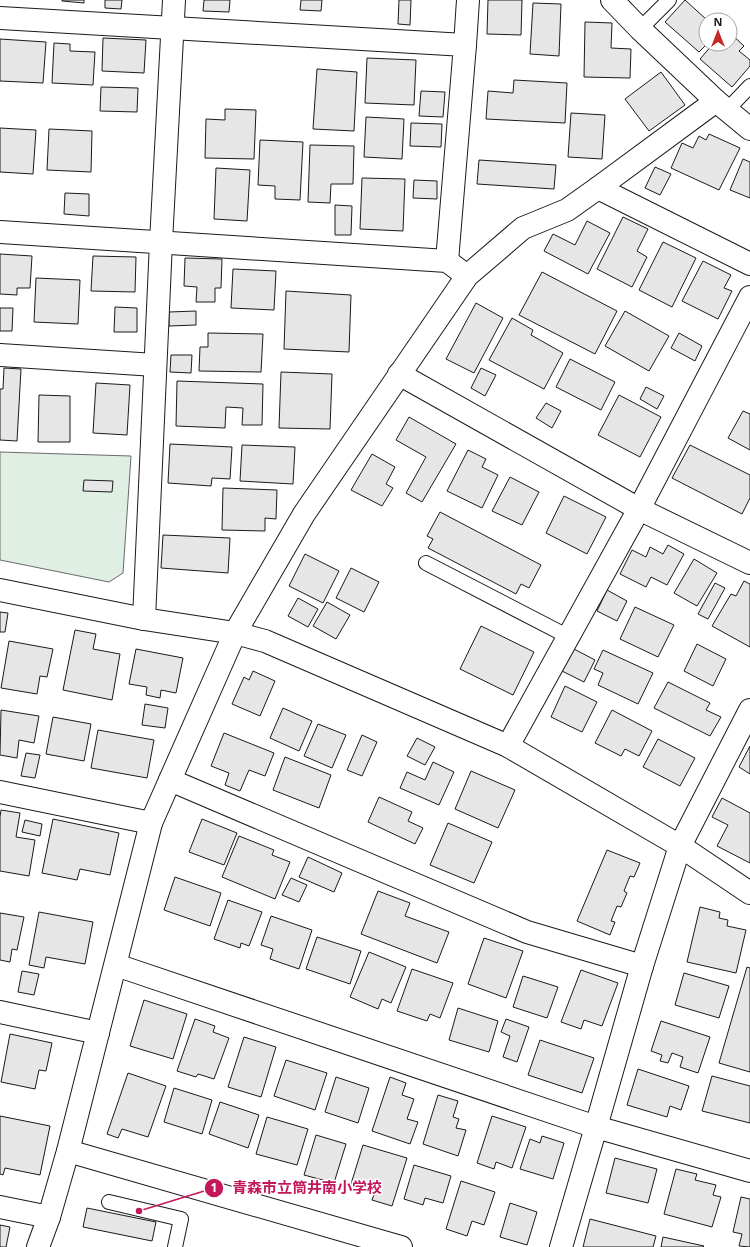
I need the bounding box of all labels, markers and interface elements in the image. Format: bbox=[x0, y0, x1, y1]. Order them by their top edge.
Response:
north arrow bbox=[698, 12, 738, 52]
text: N bbox=[714, 14, 722, 29]
callout: 青森市立筒井南小学校 bbox=[204, 1174, 390, 1201]
text: 青森市立筒井南小学校 bbox=[232, 1177, 382, 1197]
text: 1 bbox=[211, 1179, 217, 1196]

